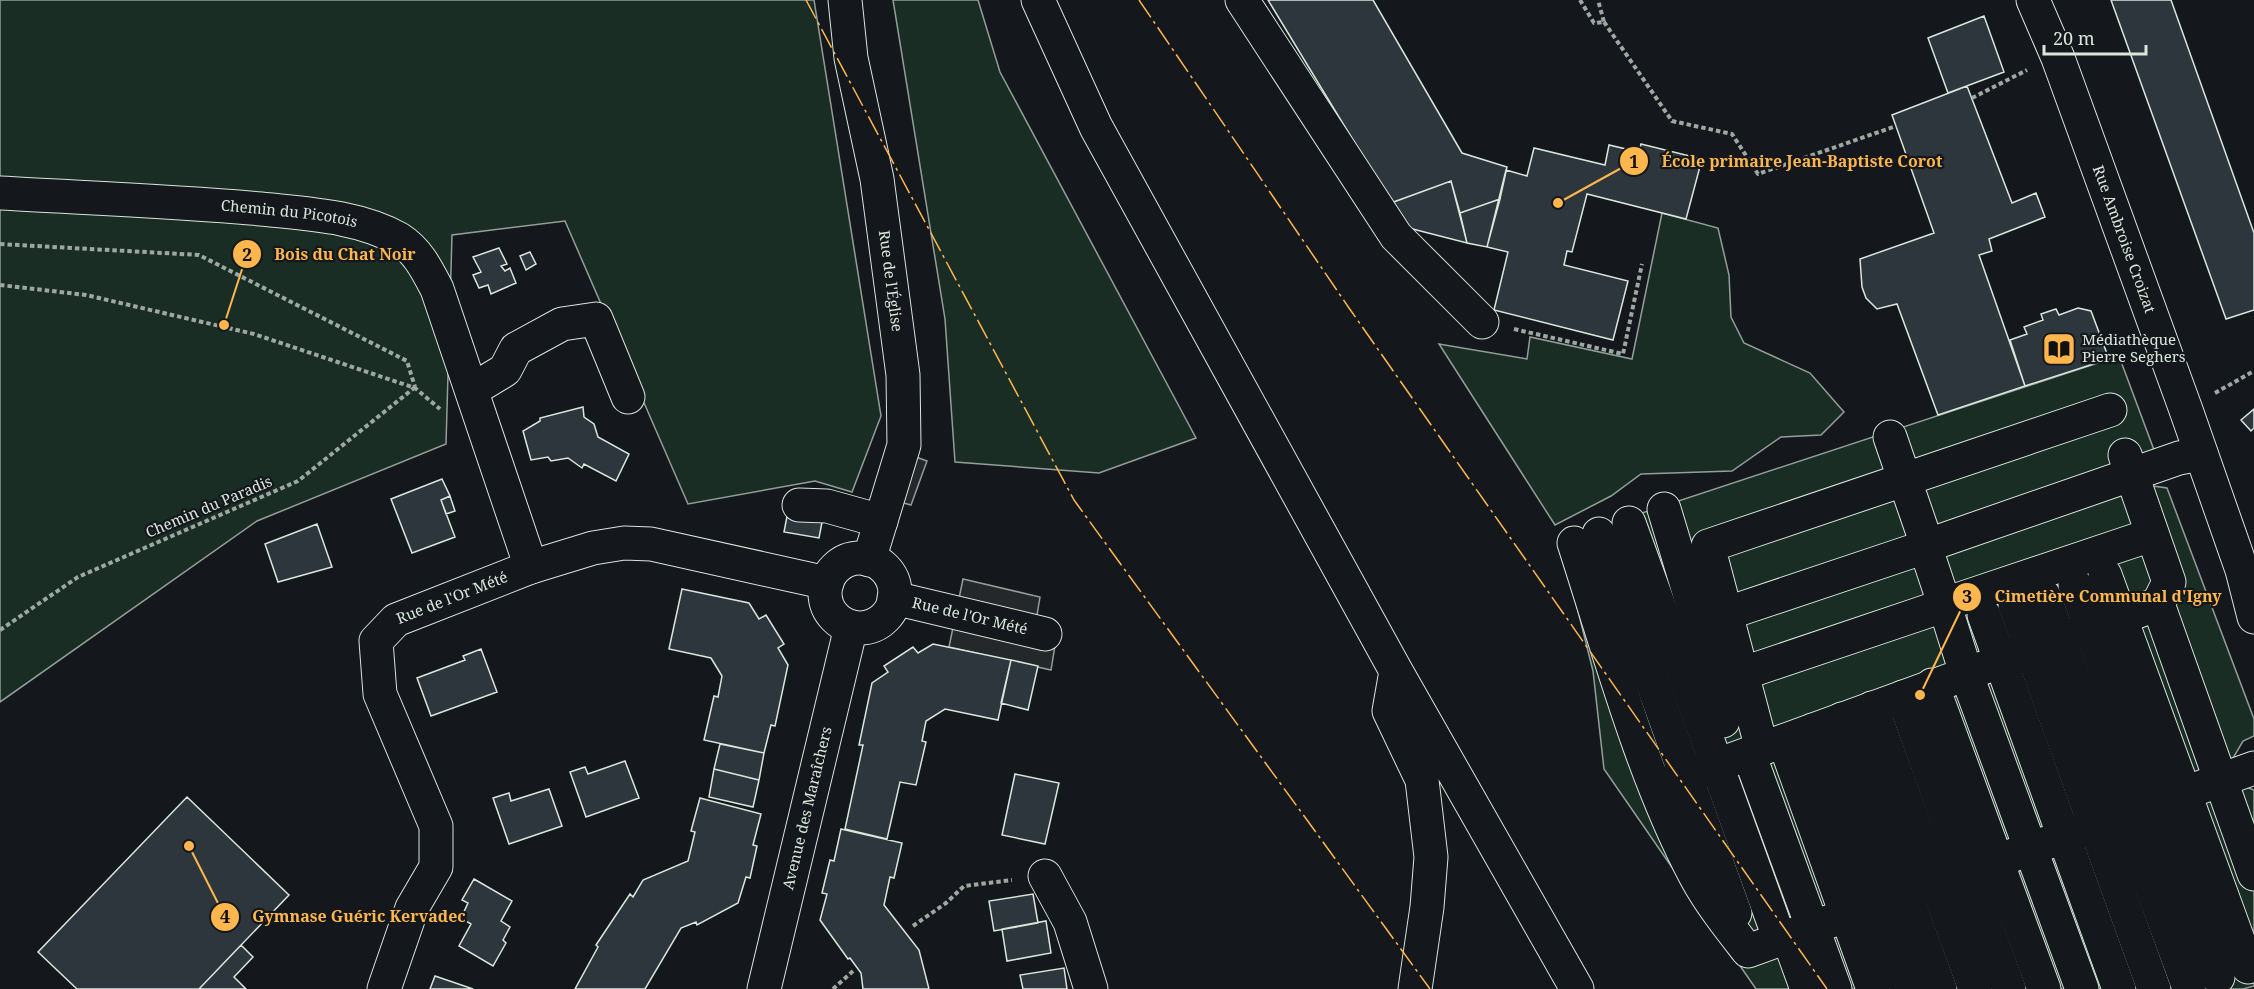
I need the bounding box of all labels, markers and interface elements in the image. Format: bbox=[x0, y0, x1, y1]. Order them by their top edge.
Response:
scale bar bbox=[2044, 18, 2146, 56]
text: 20 m bbox=[2053, 26, 2095, 50]
callout: École primaire Jean-Baptiste Corot bbox=[1619, 144, 1954, 178]
text: 1 bbox=[1629, 149, 1639, 173]
text: École primaire Jean-Baptiste Corot bbox=[1662, 150, 1943, 172]
street label: Rue Ambroise Croizat bbox=[2089, 162, 2161, 315]
street label: Chemin du Picotois bbox=[220, 195, 360, 231]
street label: Rue de l'Église bbox=[875, 229, 908, 333]
callout: Bois du Chat Noir bbox=[232, 237, 427, 271]
text: 2 bbox=[242, 242, 252, 266]
text: Bois du Chat Noir bbox=[274, 243, 416, 265]
place label: Médiathèque Pierre Seghers bbox=[2082, 329, 2186, 366]
library icon: Médiathèque Pierre Seghers bbox=[2041, 331, 2077, 367]
street label: Chemin du Paradis bbox=[142, 470, 275, 542]
street label: Rue de l'Or Mété bbox=[393, 566, 510, 628]
callout: Cimetière Communal d'Igny bbox=[1952, 580, 2233, 614]
text: 3 bbox=[1962, 584, 1972, 608]
text: Cimetière Communal d'Igny bbox=[1994, 585, 2222, 607]
street label: Rue de l'Or Mété bbox=[910, 592, 1030, 639]
street label: Avenue des Maraîchers bbox=[777, 724, 836, 891]
callout: Gymnase Guéric Kervadec bbox=[210, 900, 477, 934]
text: 4 bbox=[220, 904, 230, 928]
text: Gymnase Guéric Kervadec bbox=[252, 905, 466, 927]

